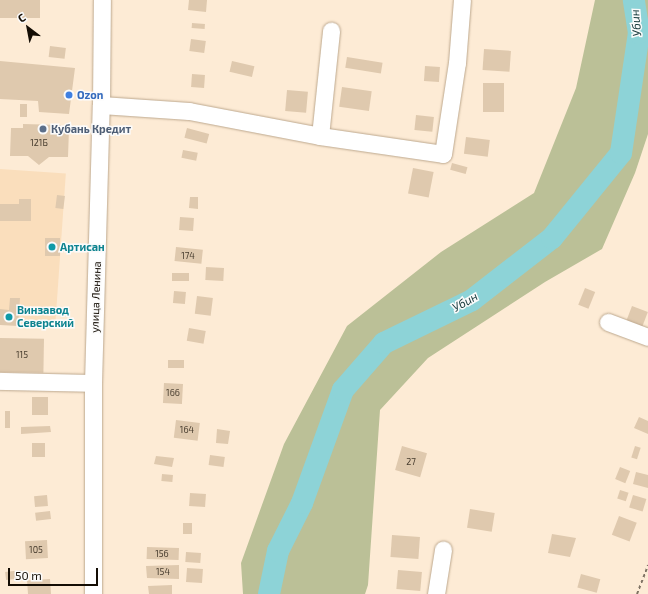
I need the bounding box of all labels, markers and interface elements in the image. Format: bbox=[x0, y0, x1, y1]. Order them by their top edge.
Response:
north arrow bbox=[8, 8, 48, 48]
water label: Убин bbox=[628, 9, 644, 37]
text: С bbox=[15, 10, 28, 25]
place label: Ozon bbox=[77, 88, 103, 102]
marker: Ozon bbox=[64, 90, 74, 100]
place label: Кубань Кредит bbox=[51, 122, 131, 136]
marker: Кубань Кредит bbox=[38, 124, 48, 134]
house number: 121Б bbox=[30, 138, 48, 148]
place label: Артисан bbox=[60, 240, 105, 254]
marker: Артисан bbox=[47, 242, 57, 252]
house number: 174 bbox=[181, 251, 195, 261]
street label: улица Ленина bbox=[88, 261, 104, 333]
water label: Убин bbox=[450, 289, 480, 315]
place label: Винзавод Северский bbox=[17, 304, 74, 330]
marker: Винзавод Северский bbox=[4, 312, 14, 322]
house number: 115 bbox=[16, 350, 28, 360]
house number: 166 bbox=[166, 388, 180, 398]
house number: 164 bbox=[180, 425, 194, 435]
house number: 27 bbox=[406, 457, 416, 467]
house number: 105 bbox=[29, 545, 43, 555]
house number: 156 bbox=[155, 549, 169, 559]
scale bar bbox=[10, 560, 100, 586]
house number: 154 bbox=[156, 567, 170, 577]
text: 50 m bbox=[15, 568, 42, 582]

